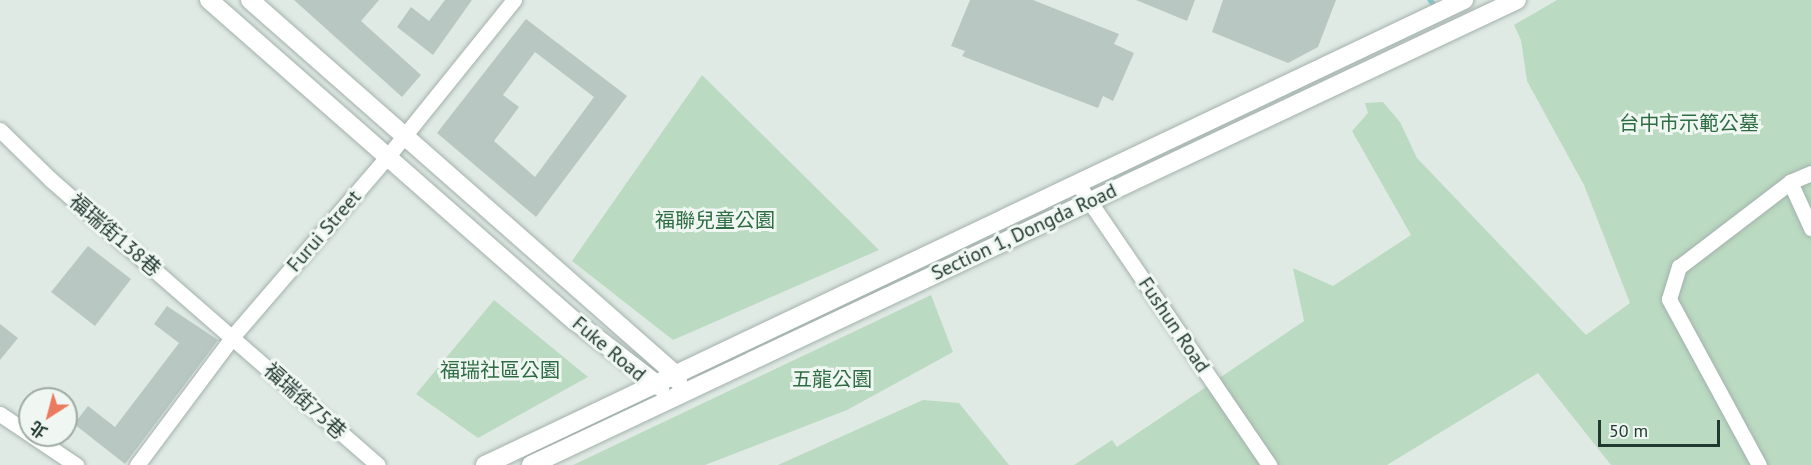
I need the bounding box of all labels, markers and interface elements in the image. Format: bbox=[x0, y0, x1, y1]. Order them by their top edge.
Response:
park label: 台中市示範公墓 bbox=[1619, 111, 1759, 135]
street label: Section 1, Dongda Road bbox=[927, 178, 1121, 286]
street label: Furui Street bbox=[282, 185, 366, 277]
street label: 福瑞街138巷 bbox=[65, 189, 165, 281]
park label: 福聯兒童公園 bbox=[655, 208, 775, 232]
street label: Fushun Road bbox=[1133, 273, 1215, 377]
street label: Fuke Road bbox=[567, 311, 651, 387]
street label: 福瑞街75巷 bbox=[259, 358, 351, 444]
park label: 福瑞社區公園 bbox=[440, 358, 560, 382]
park label: 五龍公園 bbox=[792, 367, 872, 391]
north arrow bbox=[18, 387, 78, 447]
scale bar bbox=[1601, 408, 1722, 446]
text: 北 bbox=[26, 417, 51, 443]
text: 50 m bbox=[1609, 419, 1648, 442]

